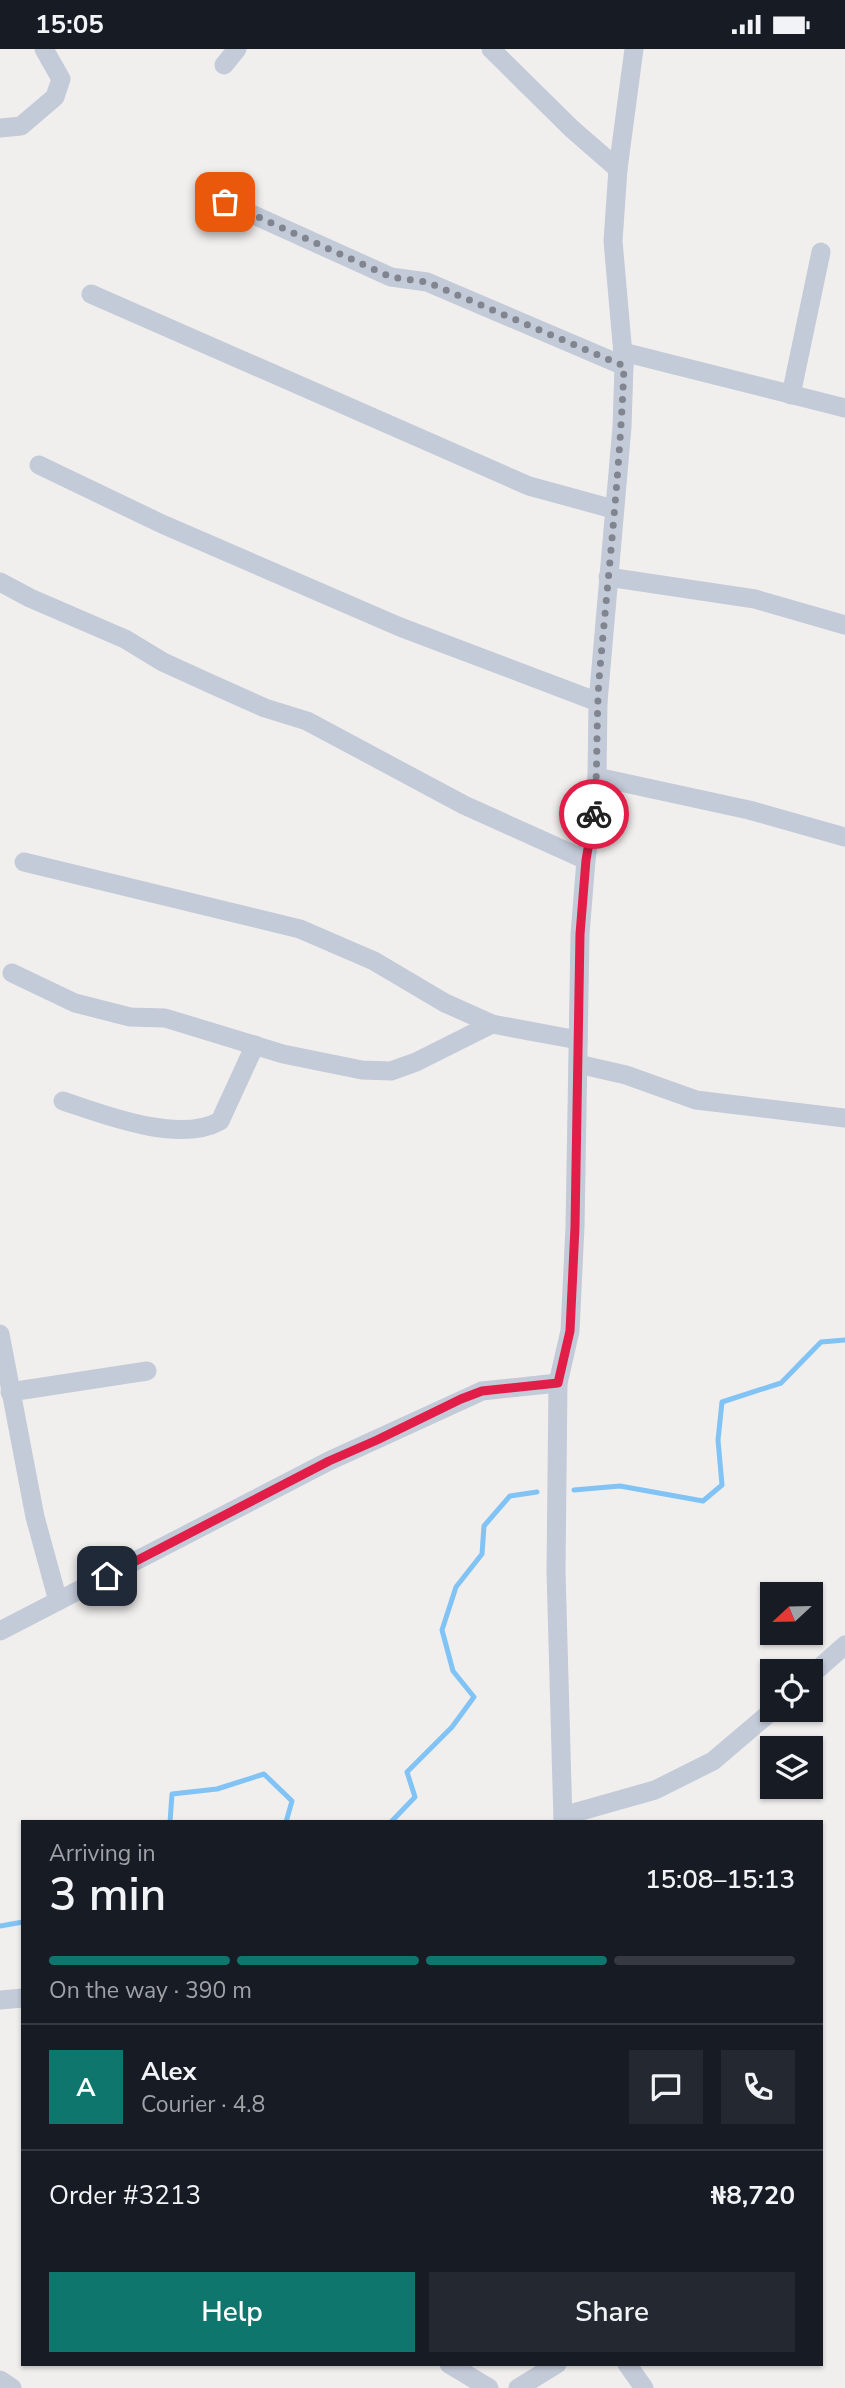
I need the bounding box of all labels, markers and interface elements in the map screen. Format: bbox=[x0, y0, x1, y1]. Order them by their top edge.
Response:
text: 15:05 bbox=[35, 7, 104, 42]
pin bbox=[195, 172, 255, 232]
icon: bag bbox=[206, 183, 244, 221]
courier bbox=[559, 779, 629, 849]
icon: bike bbox=[575, 795, 613, 833]
pin bbox=[77, 1546, 137, 1606]
icon: home bbox=[88, 1557, 126, 1595]
north arrow bbox=[760, 1582, 822, 1645]
map controls bbox=[760, 1582, 823, 1799]
button: locate bbox=[760, 1659, 823, 1722]
button: layers bbox=[760, 1736, 823, 1799]
text: Arriving in bbox=[49, 1838, 156, 1869]
text: 15:08–15:13 bbox=[645, 1862, 795, 1897]
text: 3 min bbox=[49, 1863, 166, 1926]
text: On the way · 390 m bbox=[49, 1975, 252, 2006]
button: chat bbox=[629, 2050, 703, 2124]
button: phone bbox=[721, 2050, 795, 2124]
text: Alex bbox=[141, 2054, 197, 2089]
text: A bbox=[76, 2070, 96, 2105]
text: Courier · 4.8 bbox=[141, 2089, 265, 2120]
text: Order #3213 bbox=[49, 2178, 201, 2213]
text: ₦8,720 bbox=[711, 2178, 795, 2213]
button: Help bbox=[49, 2272, 415, 2352]
button: Share bbox=[429, 2272, 795, 2352]

